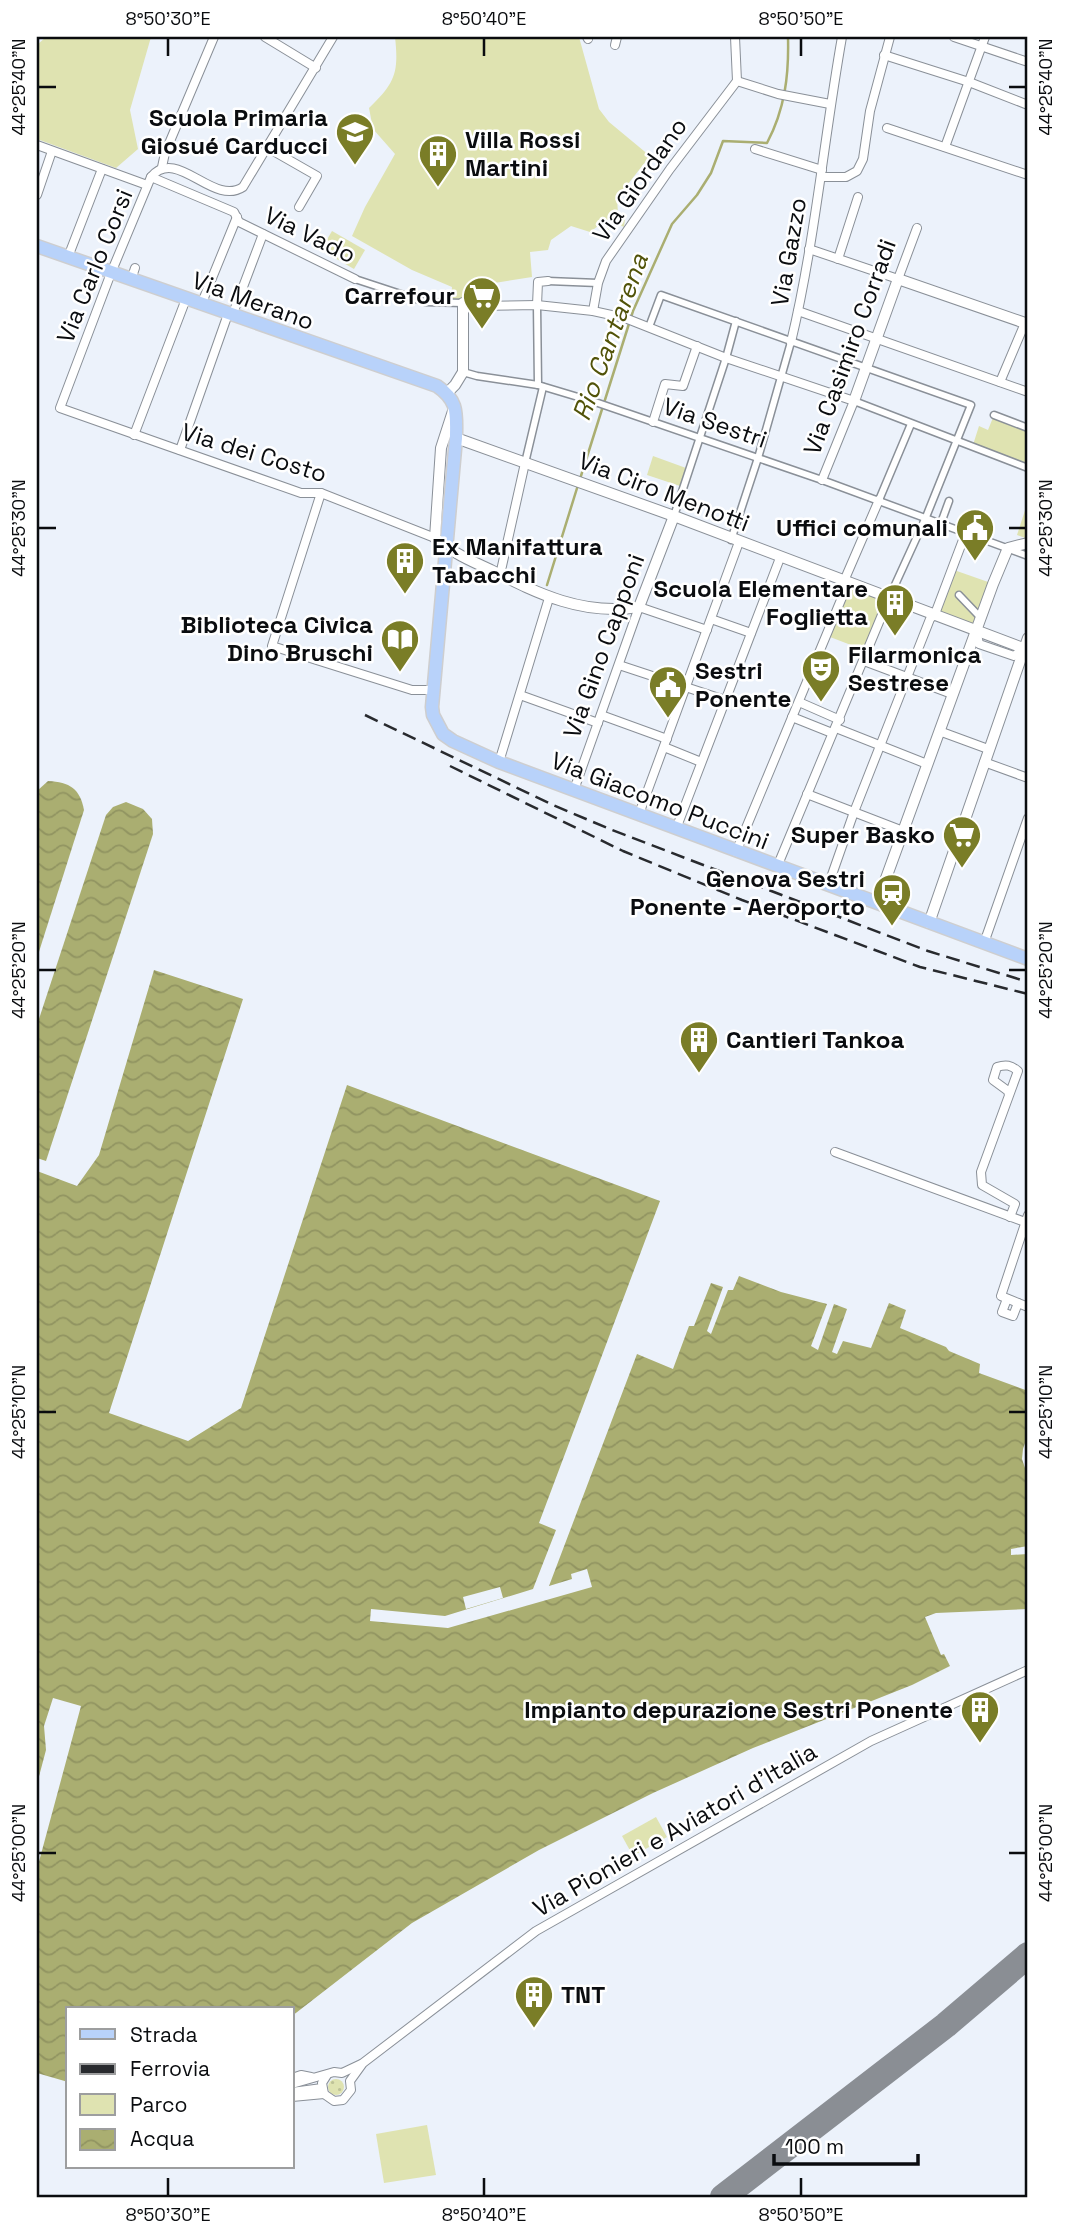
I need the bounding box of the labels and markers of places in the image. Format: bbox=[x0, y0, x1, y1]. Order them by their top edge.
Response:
place label: Scuola Primaria Giosué Carducci bbox=[141, 102, 328, 161]
school or university icon: Scuola Primaria Giosué Carducci bbox=[334, 111, 376, 166]
place label: Villa Rossi Martini bbox=[465, 124, 580, 183]
building icon: Villa Rossi Martini bbox=[417, 133, 459, 188]
supermarket icon: Carrefour bbox=[461, 275, 503, 330]
place label: Carrefour bbox=[345, 280, 455, 311]
public building icon: Uffici comunali bbox=[954, 507, 996, 562]
place label: Uffici comunali bbox=[776, 512, 948, 543]
place label: Ex Manifattura Tabacchi bbox=[432, 531, 603, 590]
building icon: Ex Manifattura Tabacchi bbox=[384, 540, 426, 595]
place label: Scuola Elementare Foglietta bbox=[654, 573, 868, 632]
building icon: Scuola Elementare Foglietta bbox=[874, 582, 916, 637]
place label: Biblioteca Civica Dino Bruschi bbox=[181, 609, 373, 668]
library icon: Biblioteca Civica Dino Bruschi bbox=[379, 618, 421, 673]
place label: Filarmonica Sestrese bbox=[848, 639, 981, 698]
theatre icon: Filarmonica Sestrese bbox=[800, 648, 842, 703]
place label: Sestri Ponente bbox=[695, 655, 791, 714]
public building icon: Sestri Ponente bbox=[647, 664, 689, 719]
supermarket icon: Super Basko bbox=[941, 814, 983, 869]
place label: Super Basko bbox=[791, 819, 935, 850]
place label: Genova Sestri Ponente - Aeroporto bbox=[630, 863, 865, 922]
station icon: Genova Sestri Ponente - Aeroporto bbox=[871, 872, 913, 927]
building icon: Cantieri Tankoa bbox=[678, 1019, 720, 1074]
place label: Cantieri Tankoa bbox=[726, 1024, 904, 1055]
building icon: Impianto depurazione Sestri Ponente bbox=[959, 1689, 1001, 1744]
place label: Impianto depurazione Sestri Ponente bbox=[524, 1694, 953, 1725]
building icon: TNT bbox=[513, 1974, 555, 2029]
place label: TNT bbox=[561, 1979, 605, 2010]

